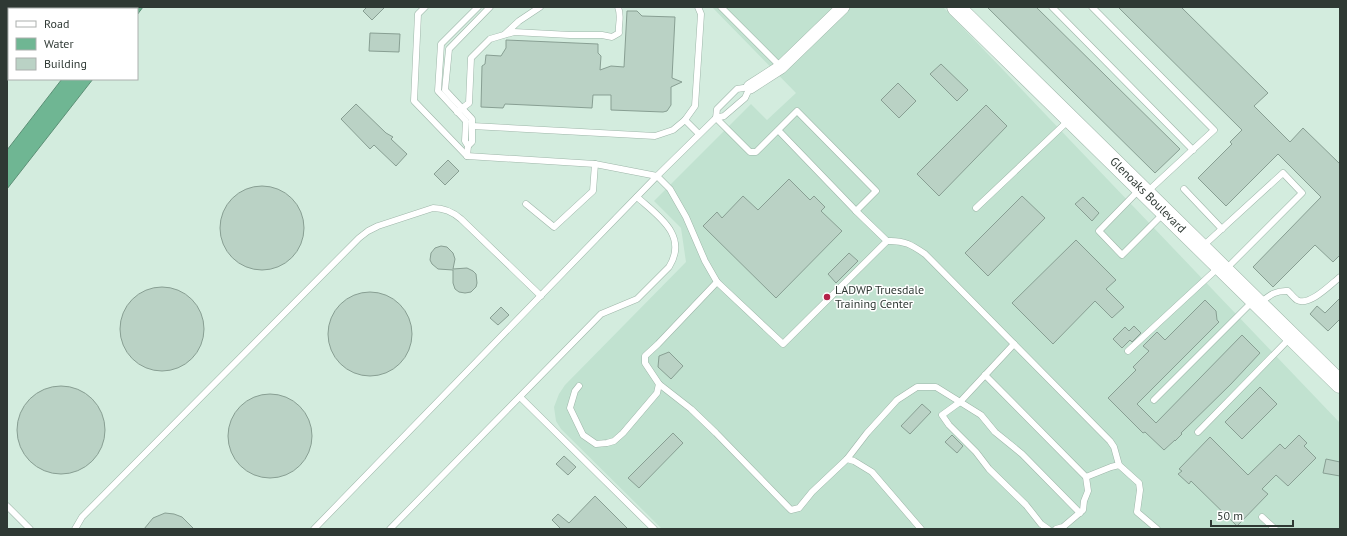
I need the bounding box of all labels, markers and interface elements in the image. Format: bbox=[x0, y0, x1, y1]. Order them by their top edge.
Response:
legend bbox=[8, 8, 138, 80]
text: Road bbox=[44, 16, 69, 31]
text: Water bbox=[44, 36, 74, 51]
text: Building bbox=[44, 56, 87, 71]
street label: Glenoaks Boulevard bbox=[1107, 153, 1190, 236]
place label: LADWP Truesdale Training Center bbox=[835, 282, 924, 311]
marker: LADWP Truesdale Training Center bbox=[822, 292, 832, 302]
scale bar bbox=[1211, 502, 1293, 528]
text: 50 m bbox=[1217, 508, 1243, 523]

